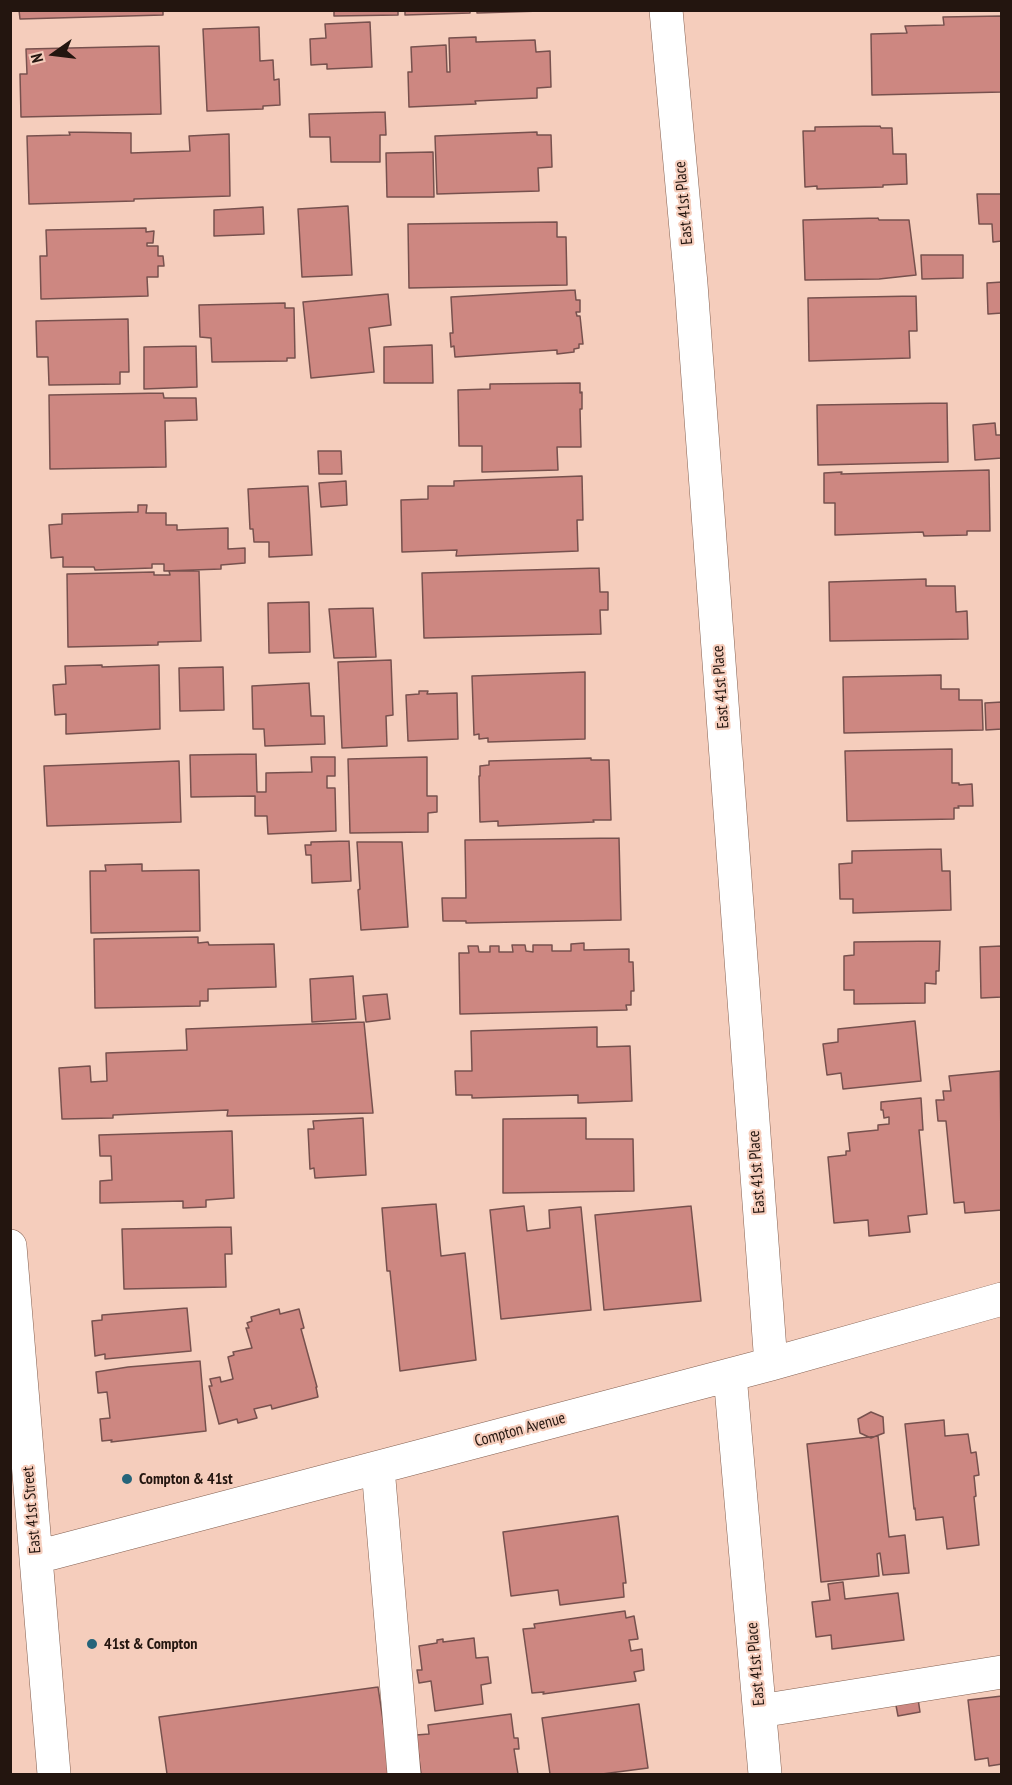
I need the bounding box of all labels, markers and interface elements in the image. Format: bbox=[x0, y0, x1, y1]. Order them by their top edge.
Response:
north arrow bbox=[24, 24, 84, 84]
text: N bbox=[26, 52, 47, 65]
street label: East 41st Place bbox=[671, 161, 697, 245]
street label: East 41st Place bbox=[709, 645, 733, 729]
street label: East 41st Place bbox=[745, 1130, 769, 1214]
street label: Compton Avenue bbox=[472, 1409, 568, 1451]
street label: East 41st Street bbox=[19, 1466, 45, 1554]
place label: Compton & 41st bbox=[139, 1469, 233, 1489]
marker: Compton & 41st bbox=[120, 1472, 134, 1486]
street label: East 41st Place bbox=[743, 1622, 769, 1706]
place label: 41st & Compton bbox=[104, 1634, 198, 1654]
marker: 41st & Compton bbox=[85, 1637, 99, 1651]

